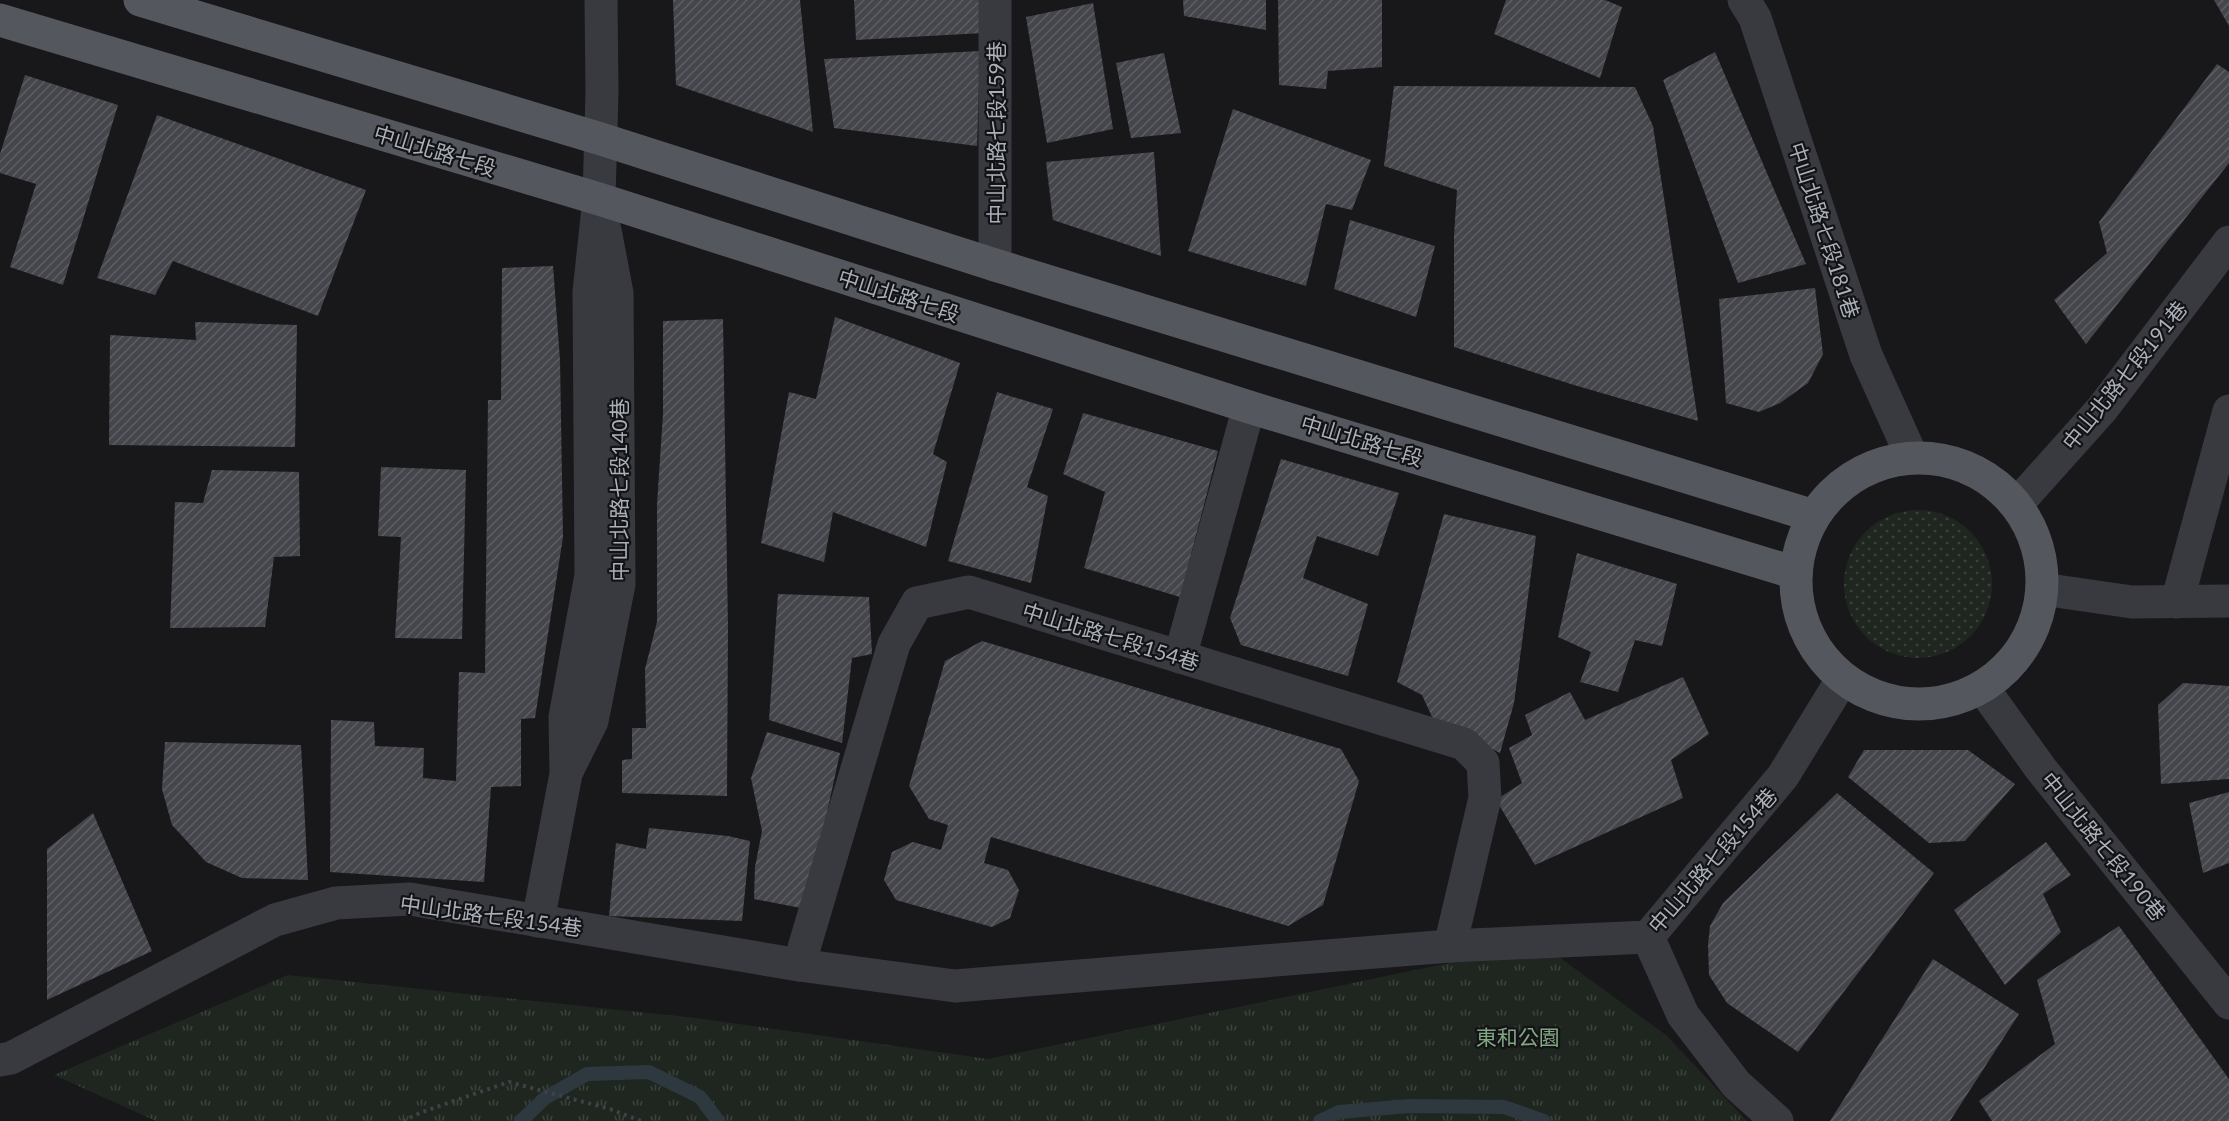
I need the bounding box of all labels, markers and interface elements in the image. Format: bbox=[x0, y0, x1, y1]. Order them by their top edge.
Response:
street label: 中山北路七段159巷 bbox=[983, 41, 1008, 225]
street label: 中山北路七段 bbox=[371, 120, 499, 180]
street label: 中山北路七段181巷 bbox=[1785, 139, 1865, 321]
street label: 中山北路七段 bbox=[835, 264, 963, 326]
street label: 中山北路七段191巷 bbox=[2057, 296, 2191, 454]
street label: 中山北路七段140巷 bbox=[606, 398, 631, 582]
street label: 中山北路七段 bbox=[1298, 410, 1426, 470]
street label: 中山北路七段154巷 bbox=[1020, 597, 1202, 675]
street label: 中山北路七段190巷 bbox=[2037, 767, 2171, 925]
street label: 中山北路七段154巷 bbox=[1642, 783, 1782, 937]
street label: 中山北路七段154巷 bbox=[398, 890, 584, 940]
park label: 東和公園 bbox=[1476, 1024, 1560, 1049]

